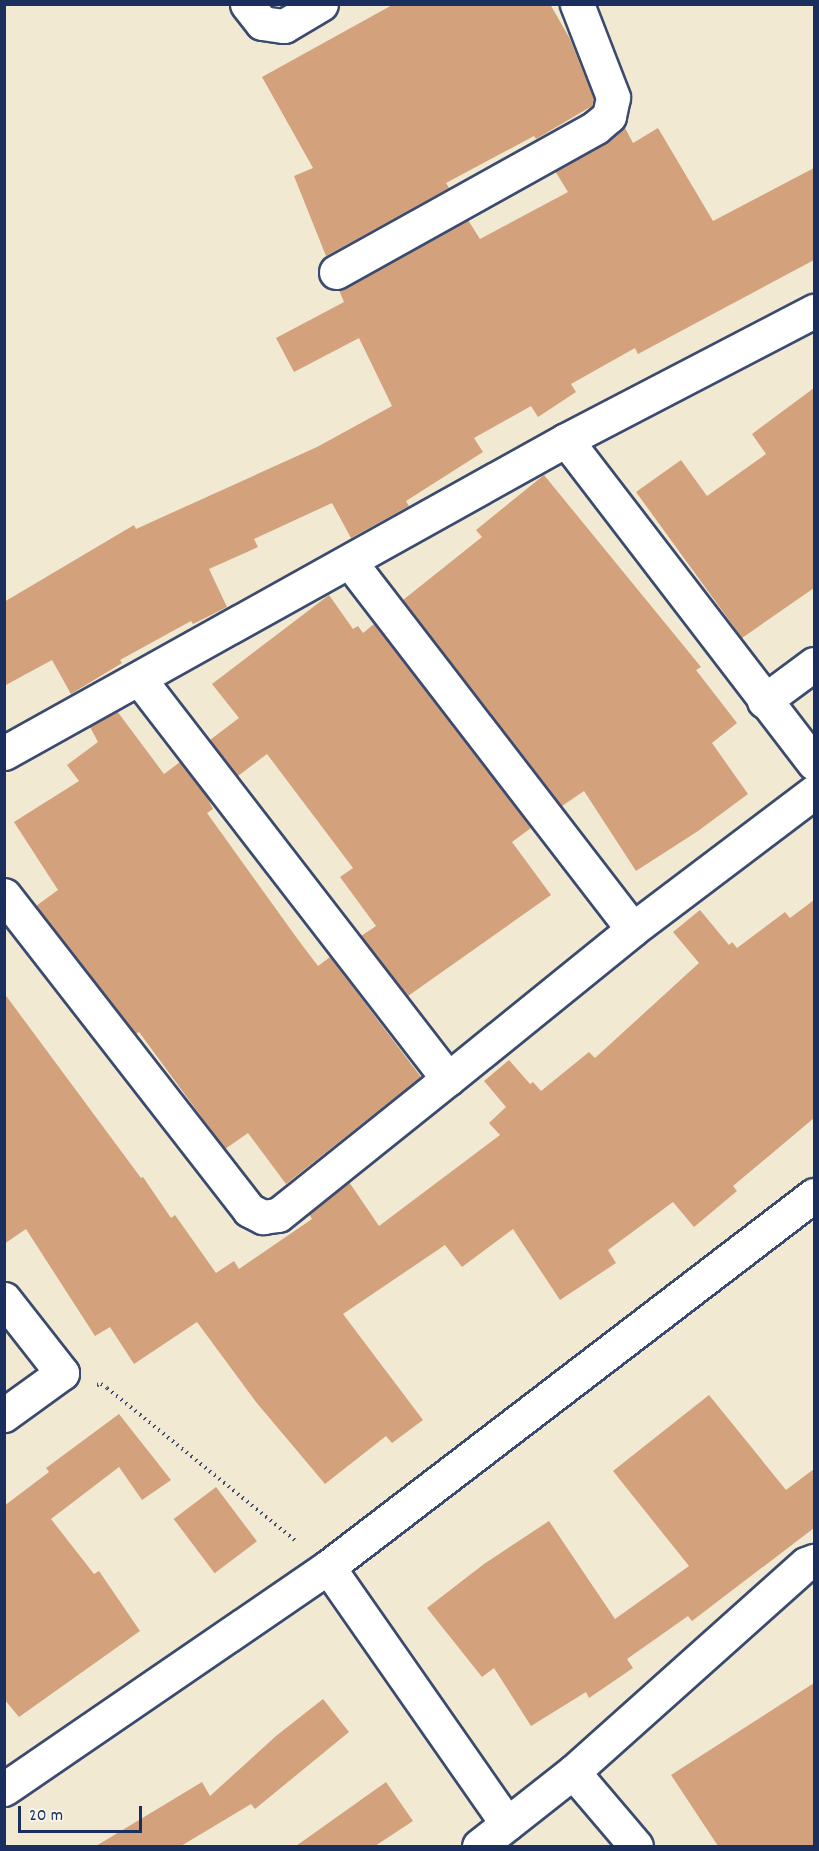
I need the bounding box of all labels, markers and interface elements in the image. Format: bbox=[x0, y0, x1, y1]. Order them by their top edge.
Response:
scale bar bbox=[21, 1794, 146, 1832]
text: 20 m bbox=[29, 1804, 63, 1829]

